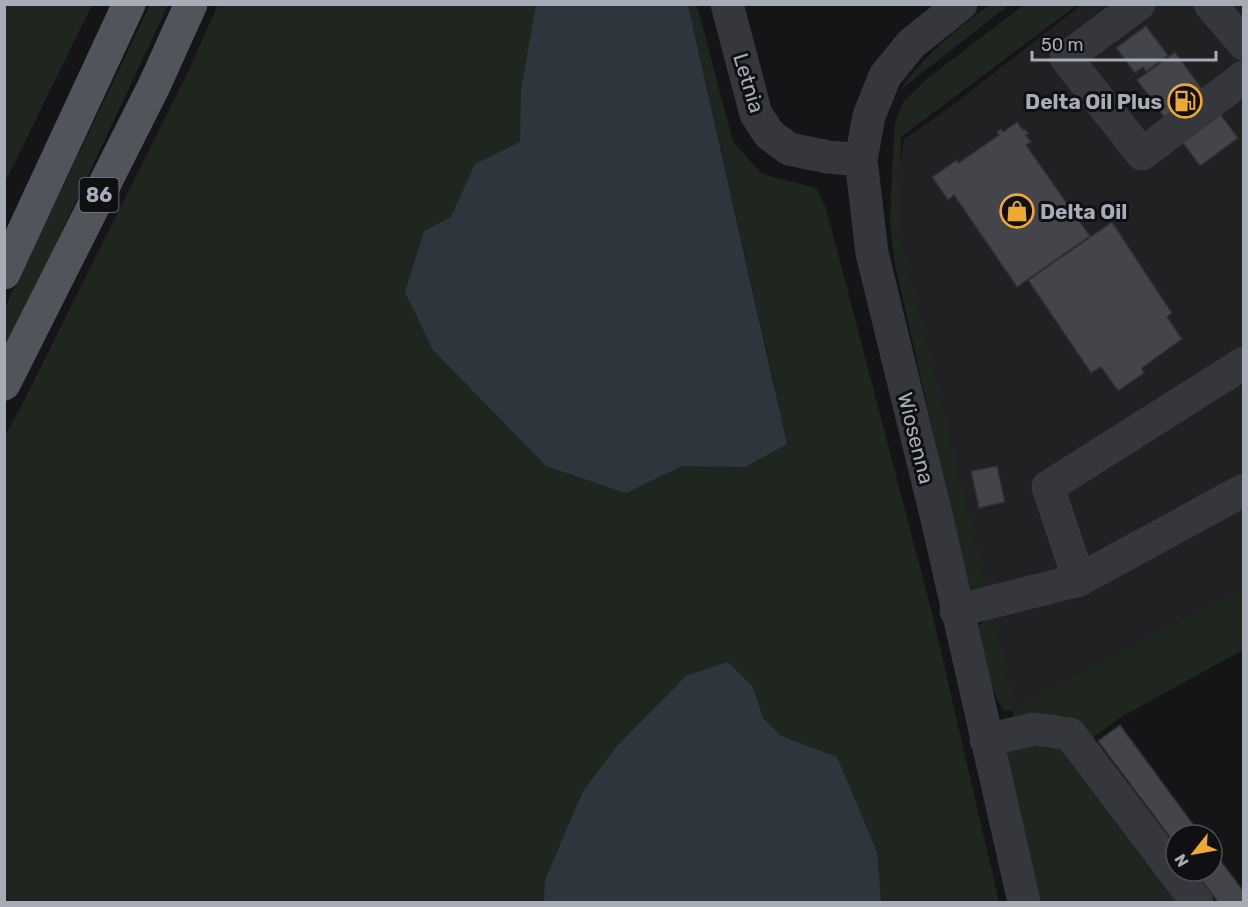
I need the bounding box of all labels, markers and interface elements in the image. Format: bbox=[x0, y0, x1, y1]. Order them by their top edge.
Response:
scale bar bbox=[1032, 24, 1216, 62]
text: 50 m bbox=[1041, 34, 1084, 56]
street label: Letnia bbox=[728, 50, 770, 116]
fuel station icon: Delta Oil Plus bbox=[1167, 83, 1203, 119]
place label: Delta Oil Plus bbox=[1025, 89, 1162, 114]
road number: 86 bbox=[80, 178, 118, 212]
shop icon: Delta Oil bbox=[999, 193, 1035, 229]
place label: Delta Oil bbox=[1040, 199, 1127, 224]
street label: Wiosenna bbox=[893, 390, 939, 486]
north arrow bbox=[1164, 823, 1224, 883]
text: N bbox=[1170, 851, 1193, 870]

